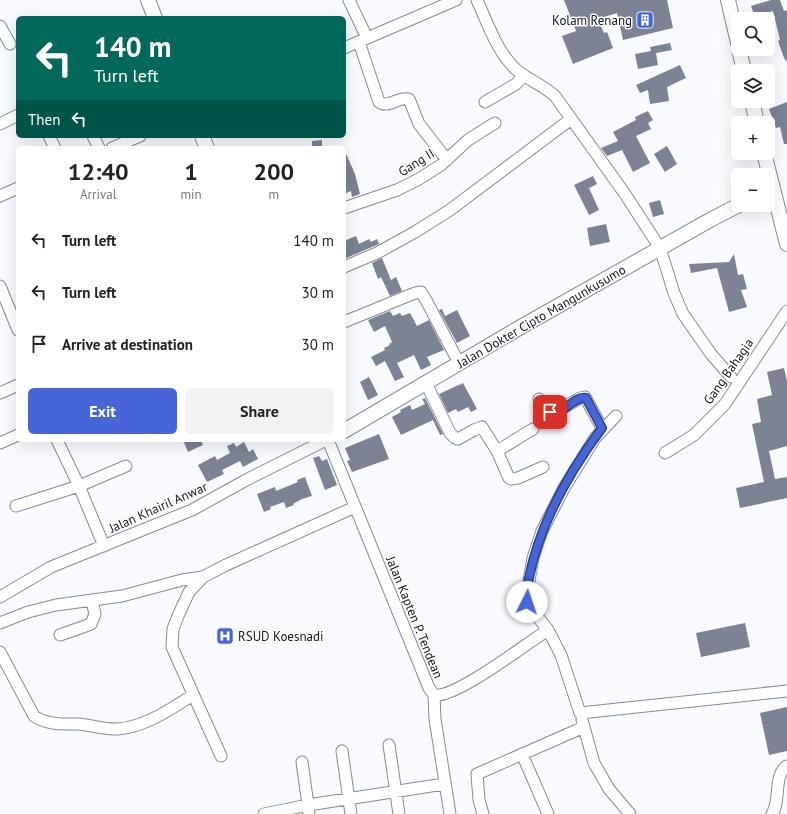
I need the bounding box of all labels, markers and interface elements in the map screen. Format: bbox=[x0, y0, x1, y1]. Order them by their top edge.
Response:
building icon: Kolam Renang bbox=[635, 10, 655, 30]
place label: Kolam Renang bbox=[552, 12, 632, 29]
map controls bbox=[731, 12, 775, 212]
button: search bbox=[731, 12, 775, 56]
text: 140 m bbox=[94, 28, 171, 65]
icon: left bbox=[28, 32, 80, 84]
text: Turn left bbox=[94, 64, 159, 87]
button: layers bbox=[731, 64, 775, 108]
icon: left bbox=[68, 108, 90, 130]
text: Then bbox=[28, 110, 60, 129]
button: + bbox=[731, 116, 775, 160]
street label: Gang II bbox=[395, 145, 438, 180]
text: 12:40 bbox=[68, 156, 129, 187]
text: 1 bbox=[184, 156, 198, 187]
text: 200 bbox=[253, 156, 294, 187]
button: − bbox=[731, 168, 775, 212]
text: Arrival bbox=[80, 186, 116, 203]
text: min bbox=[180, 186, 202, 203]
text: m bbox=[269, 186, 279, 203]
icon: left bbox=[28, 229, 50, 251]
text: Turn left bbox=[62, 231, 116, 250]
text: 140 m bbox=[293, 231, 334, 250]
street label: Jalan Dokter Cipto Mangunkusumo bbox=[453, 261, 629, 372]
icon: left bbox=[28, 281, 50, 303]
text: Turn left bbox=[62, 283, 116, 302]
text: 30 m bbox=[301, 283, 334, 302]
icon: arrive bbox=[28, 333, 50, 355]
text: Arrive at destination bbox=[62, 335, 193, 354]
text: 30 m bbox=[301, 335, 334, 354]
street label: Gang Bahagia bbox=[700, 335, 757, 407]
button: Exit bbox=[28, 388, 177, 434]
button: Share bbox=[185, 388, 334, 434]
pin bbox=[533, 395, 567, 429]
icon: arrive bbox=[539, 401, 561, 423]
street label: Jalan Khairil Anwar bbox=[105, 478, 211, 537]
street label: Jalan Kapten P. Tendean bbox=[382, 553, 447, 681]
position arrow bbox=[506, 581, 548, 623]
hospital icon: RSUD Koesnadi bbox=[215, 626, 235, 646]
place label: RSUD Koesnadi bbox=[238, 628, 323, 645]

